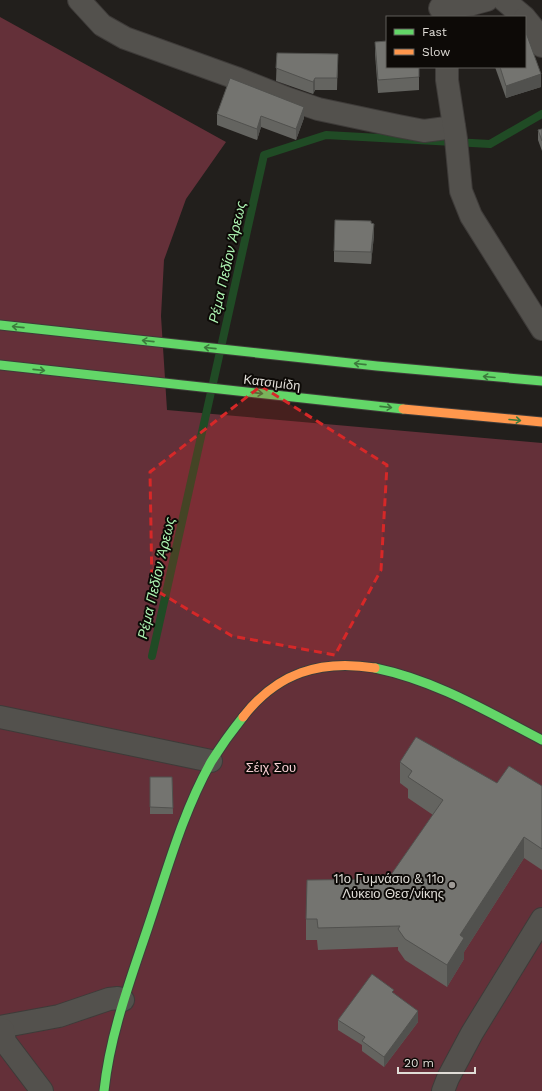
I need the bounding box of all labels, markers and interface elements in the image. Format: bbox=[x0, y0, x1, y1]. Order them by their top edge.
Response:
legend bbox=[386, 16, 526, 68]
text: Fast bbox=[422, 25, 447, 39]
text: Slow bbox=[422, 45, 450, 59]
water label: Ρέμα Πεδίον Άρεως bbox=[205, 199, 249, 324]
one-way arrow bbox=[12, 323, 25, 331]
one-way arrow bbox=[142, 338, 155, 345]
one-way arrow bbox=[204, 345, 217, 352]
one-way arrow bbox=[354, 361, 367, 368]
one-way arrow bbox=[32, 366, 45, 374]
street label: Κατσιμίδη bbox=[243, 372, 301, 393]
one-way arrow bbox=[483, 373, 496, 381]
one-way arrow bbox=[250, 389, 263, 397]
one-way arrow bbox=[379, 403, 392, 411]
one-way arrow bbox=[508, 417, 521, 424]
water label: Ρέμα Πεδίον Άρεως bbox=[134, 515, 178, 640]
park label: Σέιχ Σου bbox=[246, 760, 296, 775]
place label: 11ο Γυμνάσιο & 11ο Λύκειο Θεσ/νίκης bbox=[334, 871, 444, 901]
marker: 11ο Γυμνάσιο & 11ο Λύκειο Θεσ/νίκης bbox=[447, 880, 457, 890]
scale bar bbox=[398, 1049, 475, 1075]
text: 20 m bbox=[404, 1056, 434, 1070]

